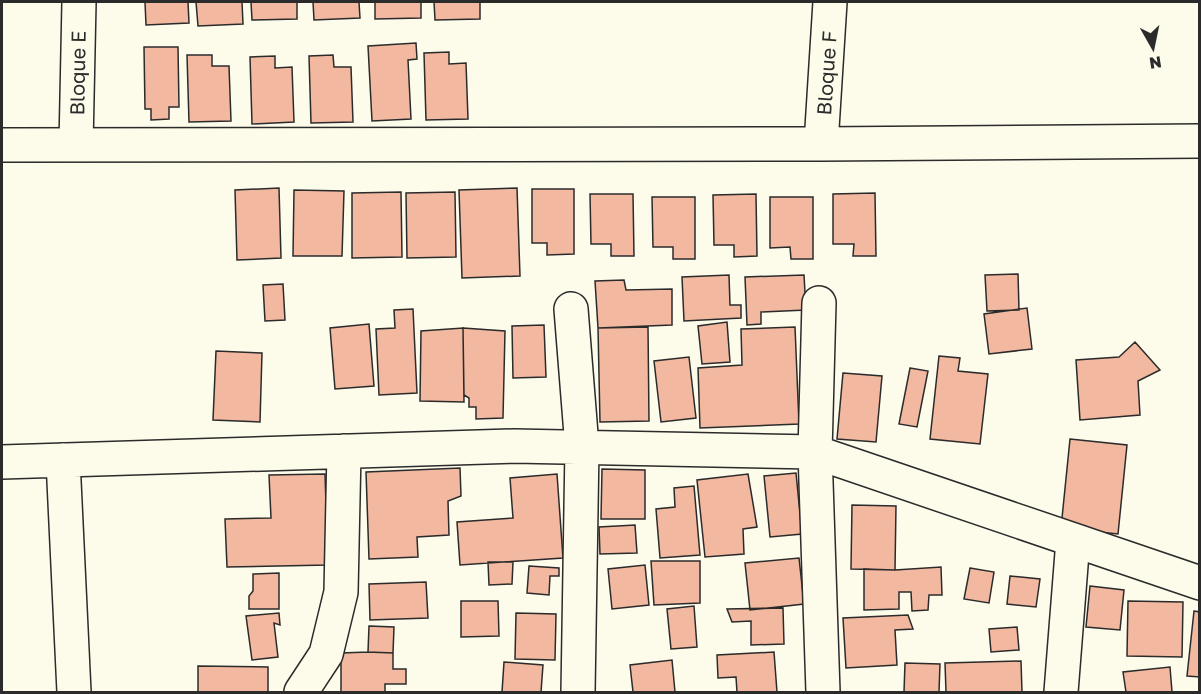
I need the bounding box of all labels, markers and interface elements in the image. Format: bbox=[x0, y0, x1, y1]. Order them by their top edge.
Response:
north arrow bbox=[1123, 18, 1183, 78]
street label: Bloque E bbox=[64, 30, 90, 116]
street label: Bloque F bbox=[811, 30, 841, 116]
text: N bbox=[1148, 52, 1163, 74]

